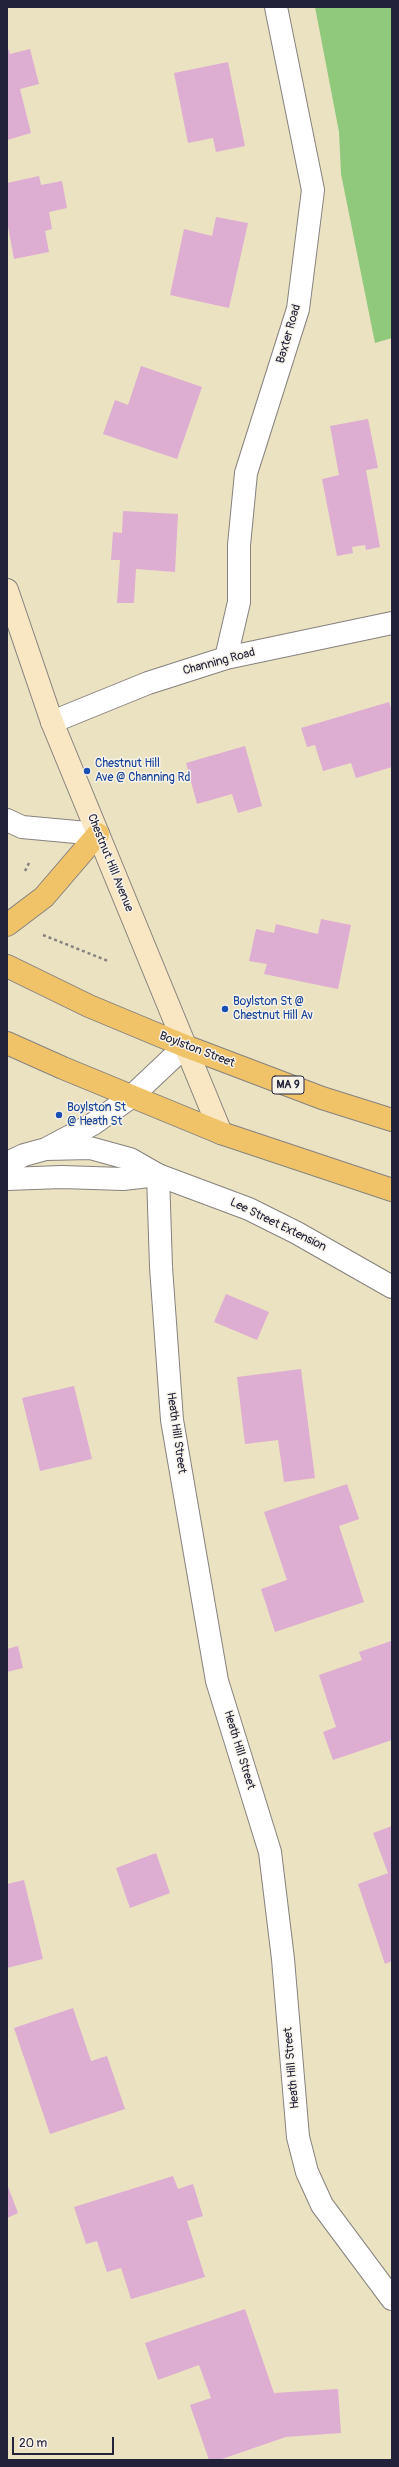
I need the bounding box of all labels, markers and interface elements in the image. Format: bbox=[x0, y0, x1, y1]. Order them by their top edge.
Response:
street label: Baxter Road bbox=[274, 303, 304, 365]
street label: Channing Road bbox=[181, 645, 257, 679]
place label: Chestnut Hill Ave @ Channing Rd bbox=[95, 757, 190, 785]
marker: Chestnut Hill Ave @ Channing Rd bbox=[82, 766, 92, 776]
street label: Chestnut Hill Avenue bbox=[84, 812, 136, 914]
place label: Boylston St @ Chestnut Hill Av bbox=[233, 995, 313, 1023]
marker: Boylston St @ Chestnut Hill Av bbox=[220, 1004, 230, 1014]
street label: Boylston Street bbox=[157, 1029, 237, 1071]
road number: MA 9 bbox=[272, 1076, 304, 1094]
place label: Boylston St @ Heath St bbox=[67, 1101, 126, 1129]
marker: Boylston St @ Heath St bbox=[54, 1110, 64, 1120]
street label: Lee Street Extension bbox=[227, 1195, 329, 1255]
street label: Heath Hill Street bbox=[163, 1391, 189, 1475]
street label: Heath Hill Street bbox=[220, 1709, 258, 1791]
street label: Heath Hill Street bbox=[281, 2027, 303, 2109]
scale bar bbox=[14, 2429, 116, 2455]
text: 20 m bbox=[19, 2436, 47, 2451]

